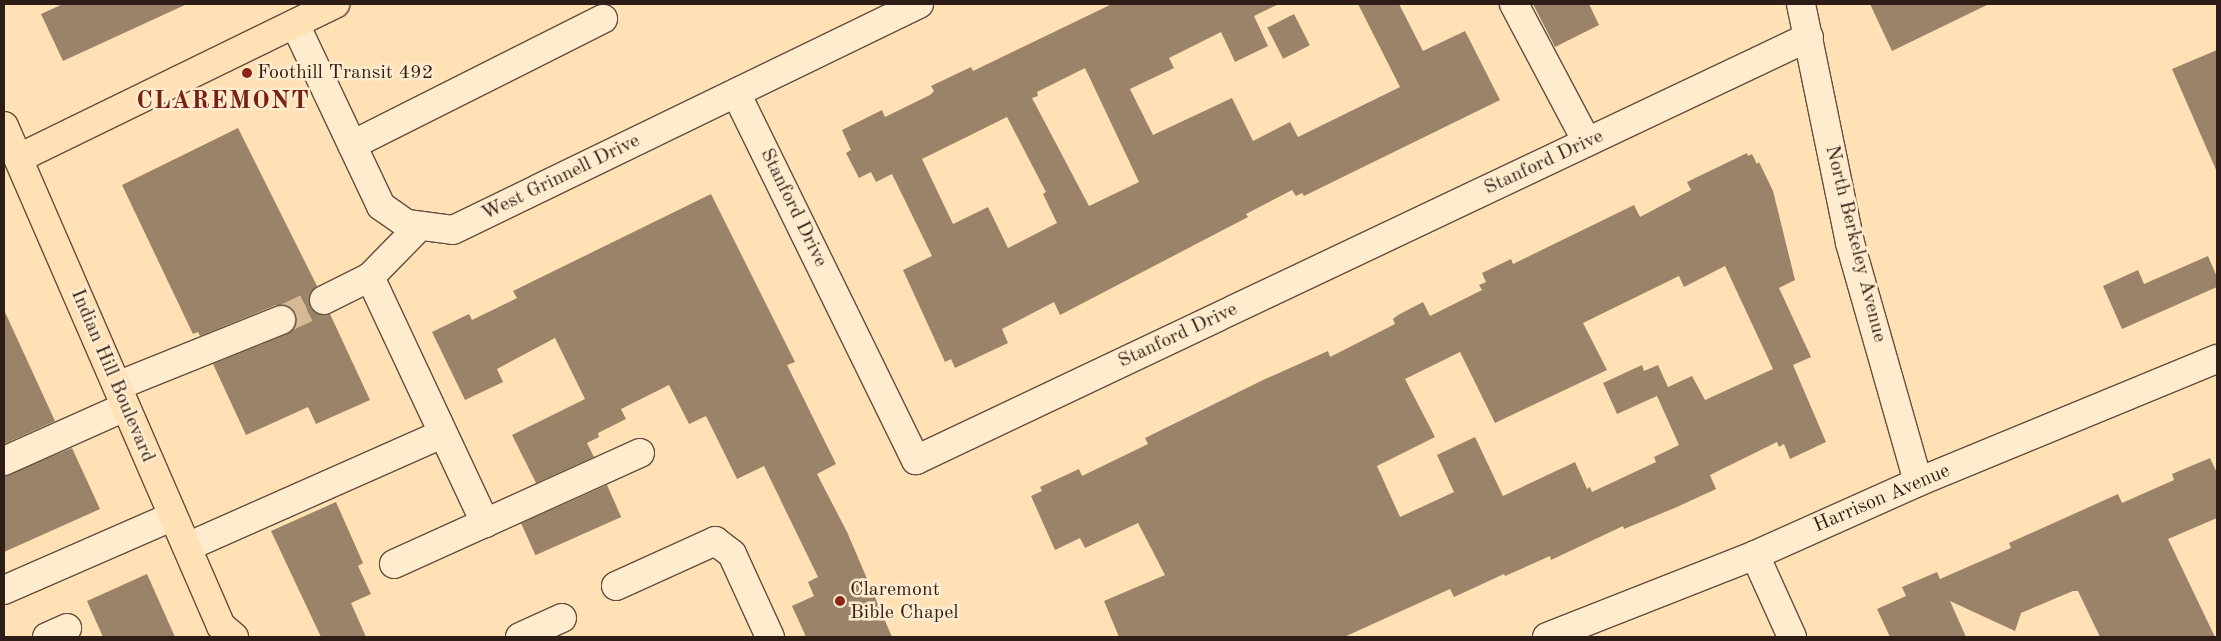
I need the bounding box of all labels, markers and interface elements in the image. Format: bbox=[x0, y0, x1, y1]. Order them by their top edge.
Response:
place label: Foothill Transit 492 bbox=[257, 61, 433, 85]
marker: Foothill Transit 492 bbox=[241, 67, 253, 79]
district label: CLAREMONT bbox=[135, 87, 311, 117]
street label: Stanford Drive bbox=[1481, 125, 1607, 201]
street label: West Grinnell Drive bbox=[478, 129, 644, 227]
street label: North Berkeley Avenue bbox=[1819, 143, 1891, 345]
street label: Stanford Drive bbox=[754, 145, 832, 271]
street label: Indian Hill Boulevard bbox=[65, 286, 159, 466]
street label: Stanford Drive bbox=[1115, 298, 1241, 374]
street label: Harrison Avenue bbox=[1810, 459, 1954, 539]
place label: Claremont Bible Chapel bbox=[850, 578, 959, 625]
marker: Claremont Bible Chapel bbox=[834, 595, 846, 607]

